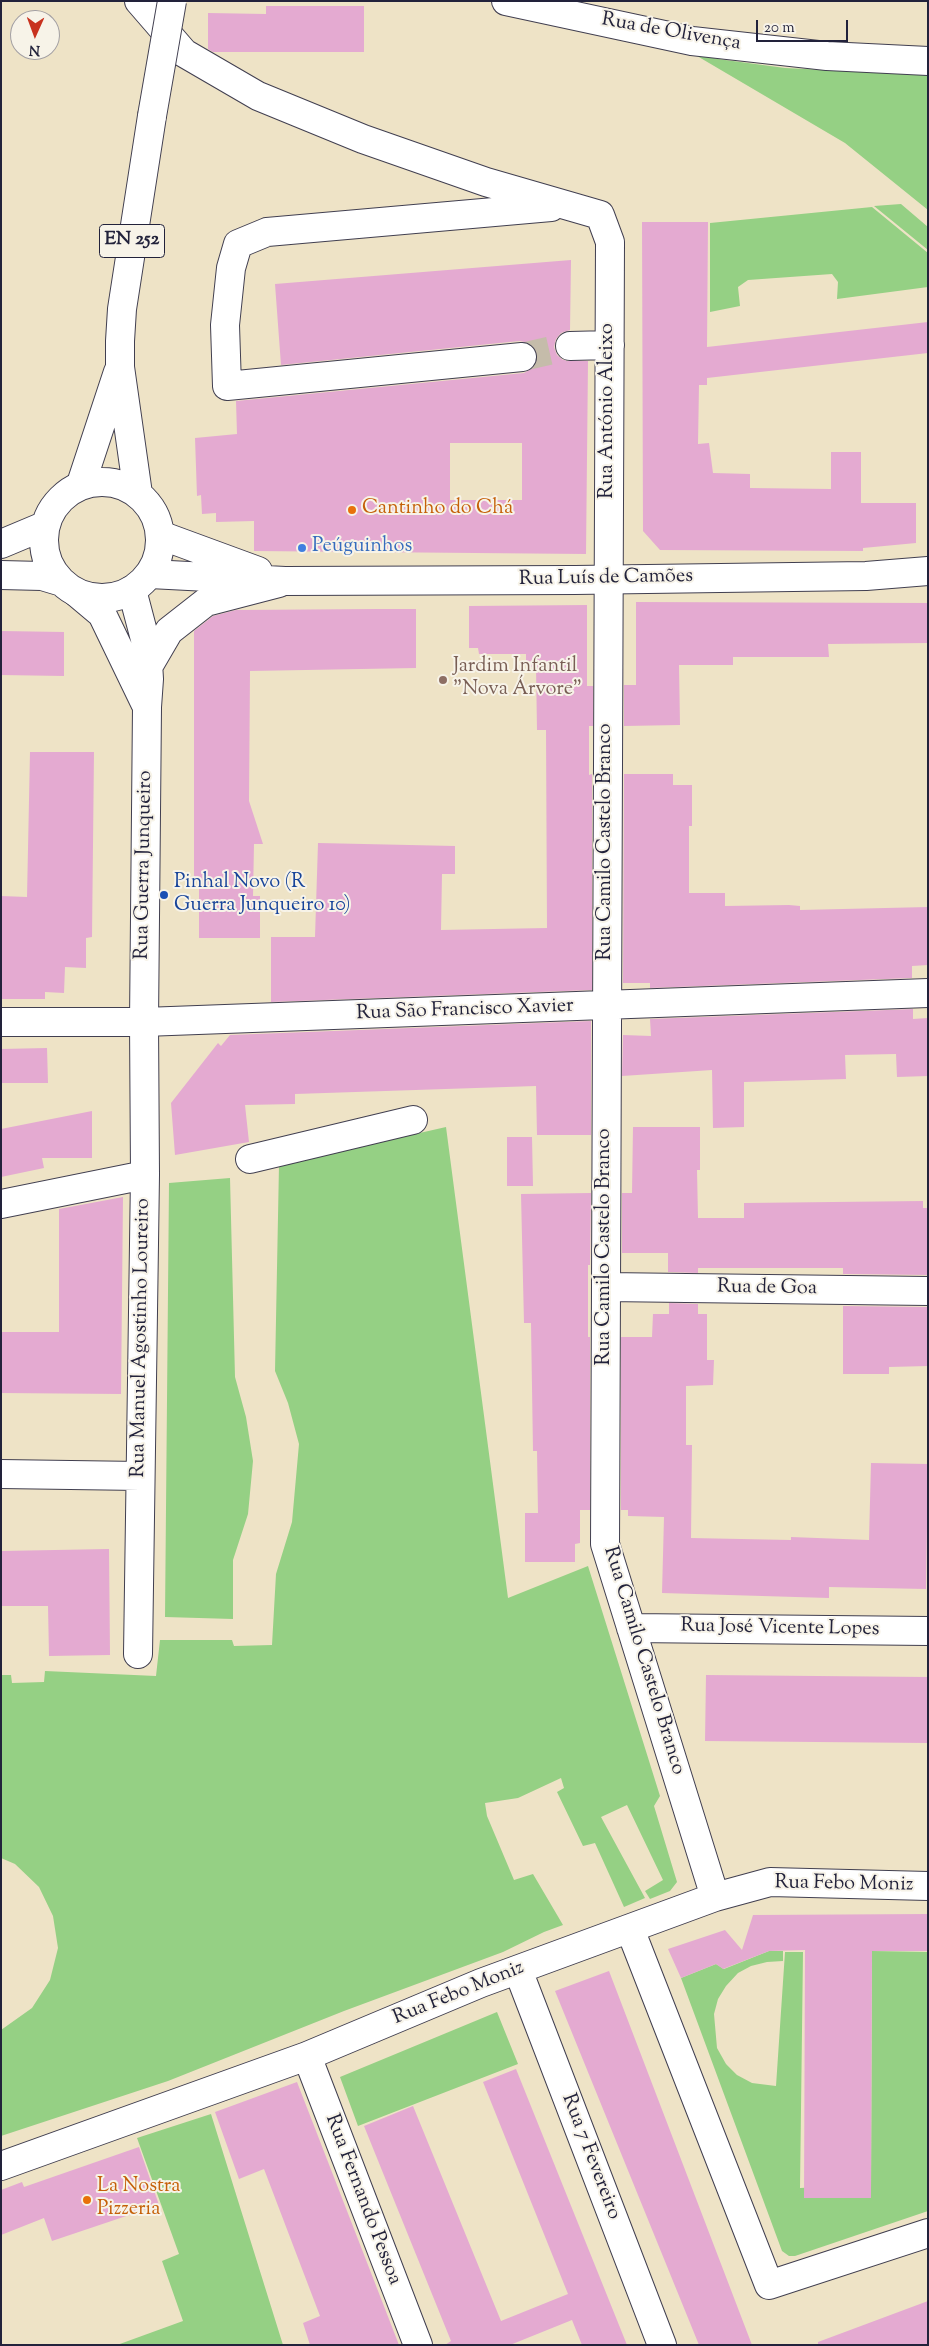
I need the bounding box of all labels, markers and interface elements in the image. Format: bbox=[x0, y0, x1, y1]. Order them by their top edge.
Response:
street label: Rua de Olivença bbox=[600, 9, 742, 57]
north arrow bbox=[10, 10, 60, 60]
scale bar bbox=[759, 10, 852, 42]
text: 20 m bbox=[764, 18, 795, 39]
text: N bbox=[29, 39, 40, 59]
road number: EN 252 bbox=[100, 225, 164, 258]
street label: Rua António Aleixo bbox=[597, 323, 621, 499]
place label: Cantinho do Chá bbox=[362, 498, 513, 522]
marker: Cantinho do Chá bbox=[346, 504, 358, 516]
place label: Peúguinhos bbox=[312, 536, 412, 560]
marker: Peúguinhos bbox=[296, 542, 308, 554]
street label: Rua Luís de Camões bbox=[519, 565, 693, 593]
place label: Jardim Infantil "Nova Árvore" bbox=[453, 656, 582, 703]
marker: Jardim Infantil "Nova Árvore" bbox=[437, 674, 449, 686]
street label: Rua Camilo Castelo Branco bbox=[595, 723, 619, 961]
street label: Rua Guerra Junqueiro bbox=[131, 770, 159, 960]
place label: Pinhal Novo (R Guerra Junqueiro 10) bbox=[174, 872, 350, 919]
marker: Pinhal Novo (R Guerra Junqueiro 10) bbox=[158, 889, 170, 901]
street label: Rua São Francisco Xavier bbox=[356, 995, 574, 1027]
street label: Rua Camilo Castelo Branco bbox=[594, 1128, 618, 1366]
street label: Rua Manuel Agostinho Loureiro bbox=[128, 1198, 156, 1478]
street label: Rua de Goa bbox=[717, 1276, 817, 1302]
street label: Rua Camilo Castelo Branco bbox=[597, 1544, 689, 1778]
street label: Rua José Vicente Lopes bbox=[680, 1615, 880, 1643]
street label: Rua Febo Moniz bbox=[774, 1872, 914, 1898]
street label: Rua Febo Moniz bbox=[390, 1957, 528, 2031]
street label: Rua 7 Fevereiro bbox=[555, 2091, 625, 2223]
street label: Rua Fernando Pessoa bbox=[318, 2111, 406, 2289]
place label: La Nostra Pizzeria bbox=[97, 2176, 181, 2223]
marker: La Nostra Pizzeria bbox=[81, 2194, 93, 2206]

